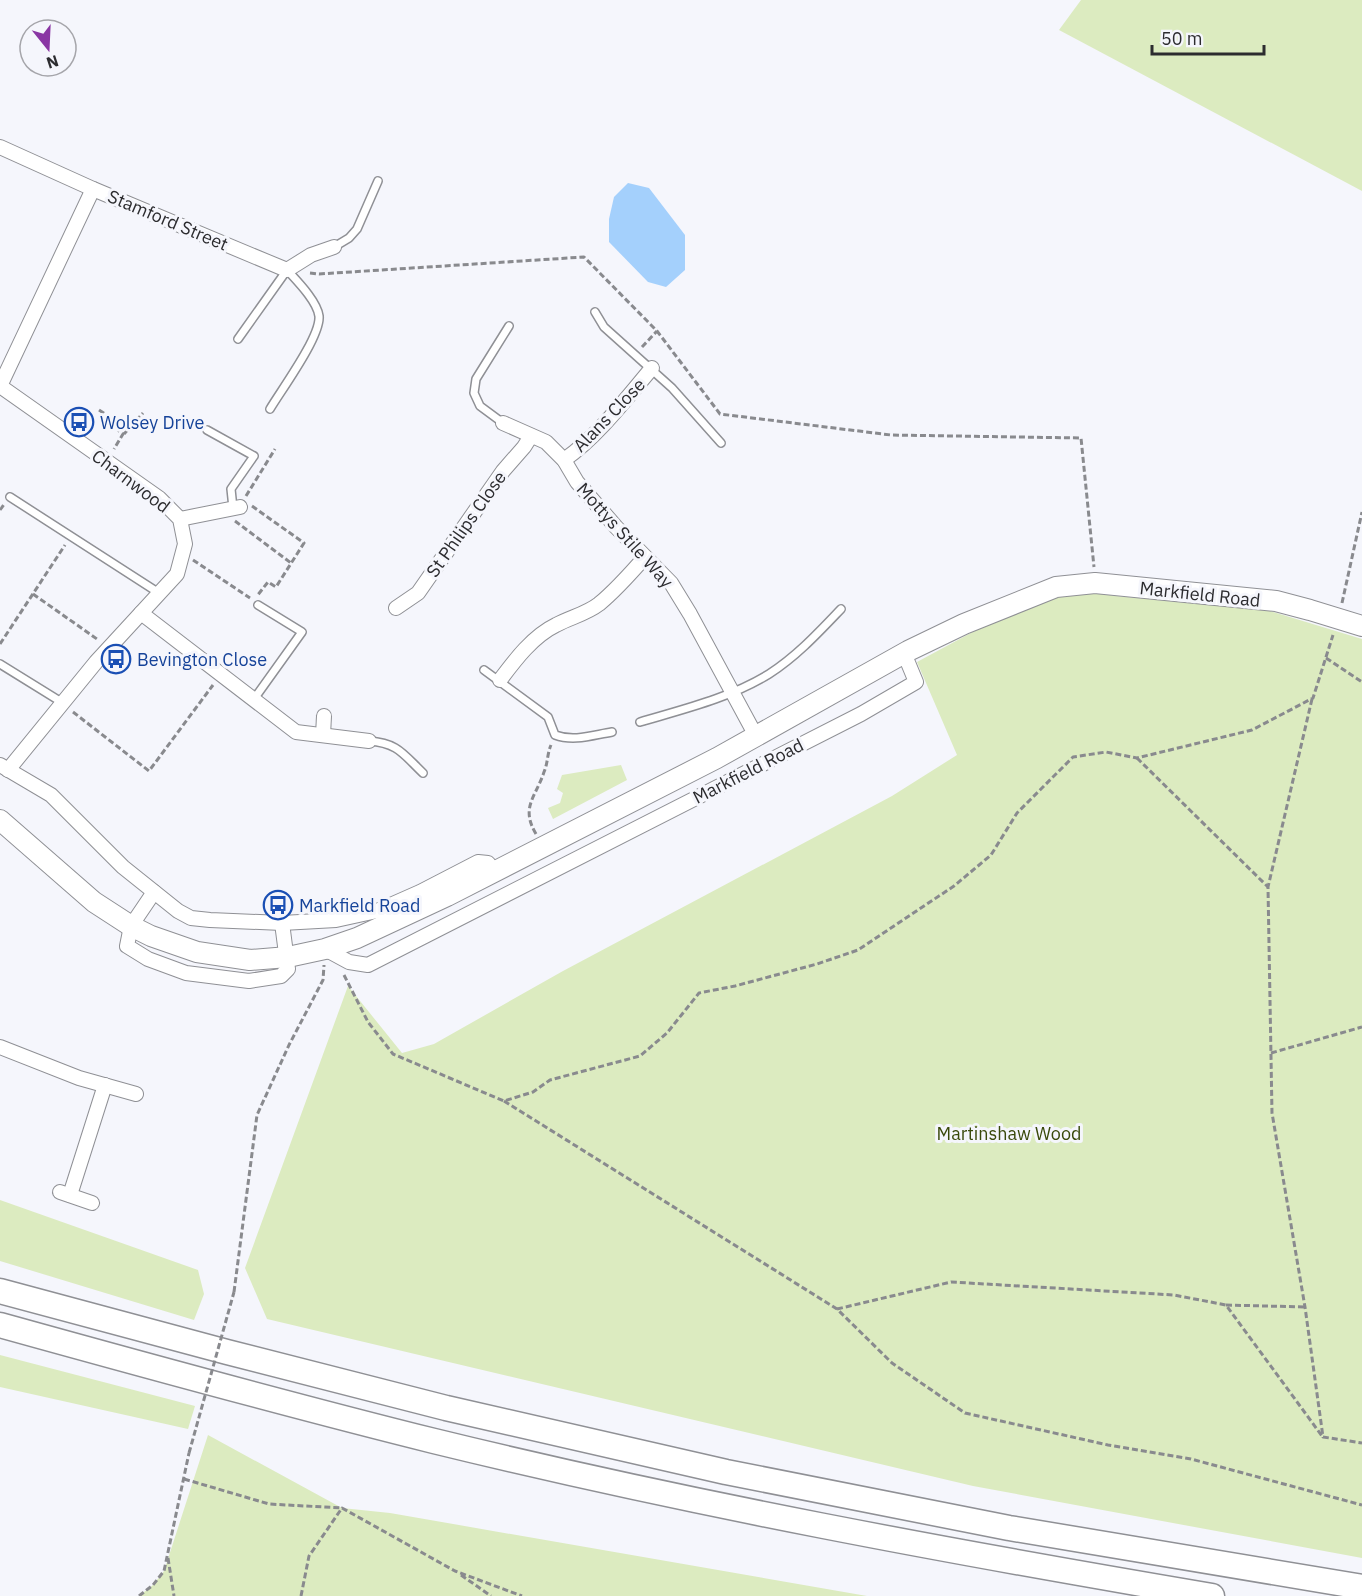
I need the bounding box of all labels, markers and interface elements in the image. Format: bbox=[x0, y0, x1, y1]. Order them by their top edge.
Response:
north arrow bbox=[18, 18, 78, 78]
scale bar bbox=[1152, 18, 1264, 56]
text: 50 m bbox=[1161, 27, 1203, 50]
text: N bbox=[44, 51, 61, 74]
street label: Stamford Street bbox=[104, 184, 232, 256]
street label: Alans Close bbox=[568, 373, 650, 457]
bus stop icon: Wolsey Drive bbox=[63, 406, 95, 438]
place label: Wolsey Drive bbox=[100, 411, 204, 434]
street label: Charnwood bbox=[87, 444, 175, 518]
street label: St Philips Close bbox=[421, 466, 511, 582]
street label: Mottys Stile Way bbox=[572, 478, 678, 592]
street label: Markfield Road bbox=[1138, 576, 1262, 612]
bus stop icon: Bevington Close bbox=[100, 643, 132, 675]
place label: Bevington Close bbox=[137, 648, 267, 671]
street label: Markfield Road bbox=[689, 733, 807, 809]
bus stop icon: Markfield Road bbox=[262, 889, 294, 921]
place label: Markfield Road bbox=[299, 894, 420, 917]
park label: Martinshaw Wood bbox=[937, 1122, 1081, 1145]

